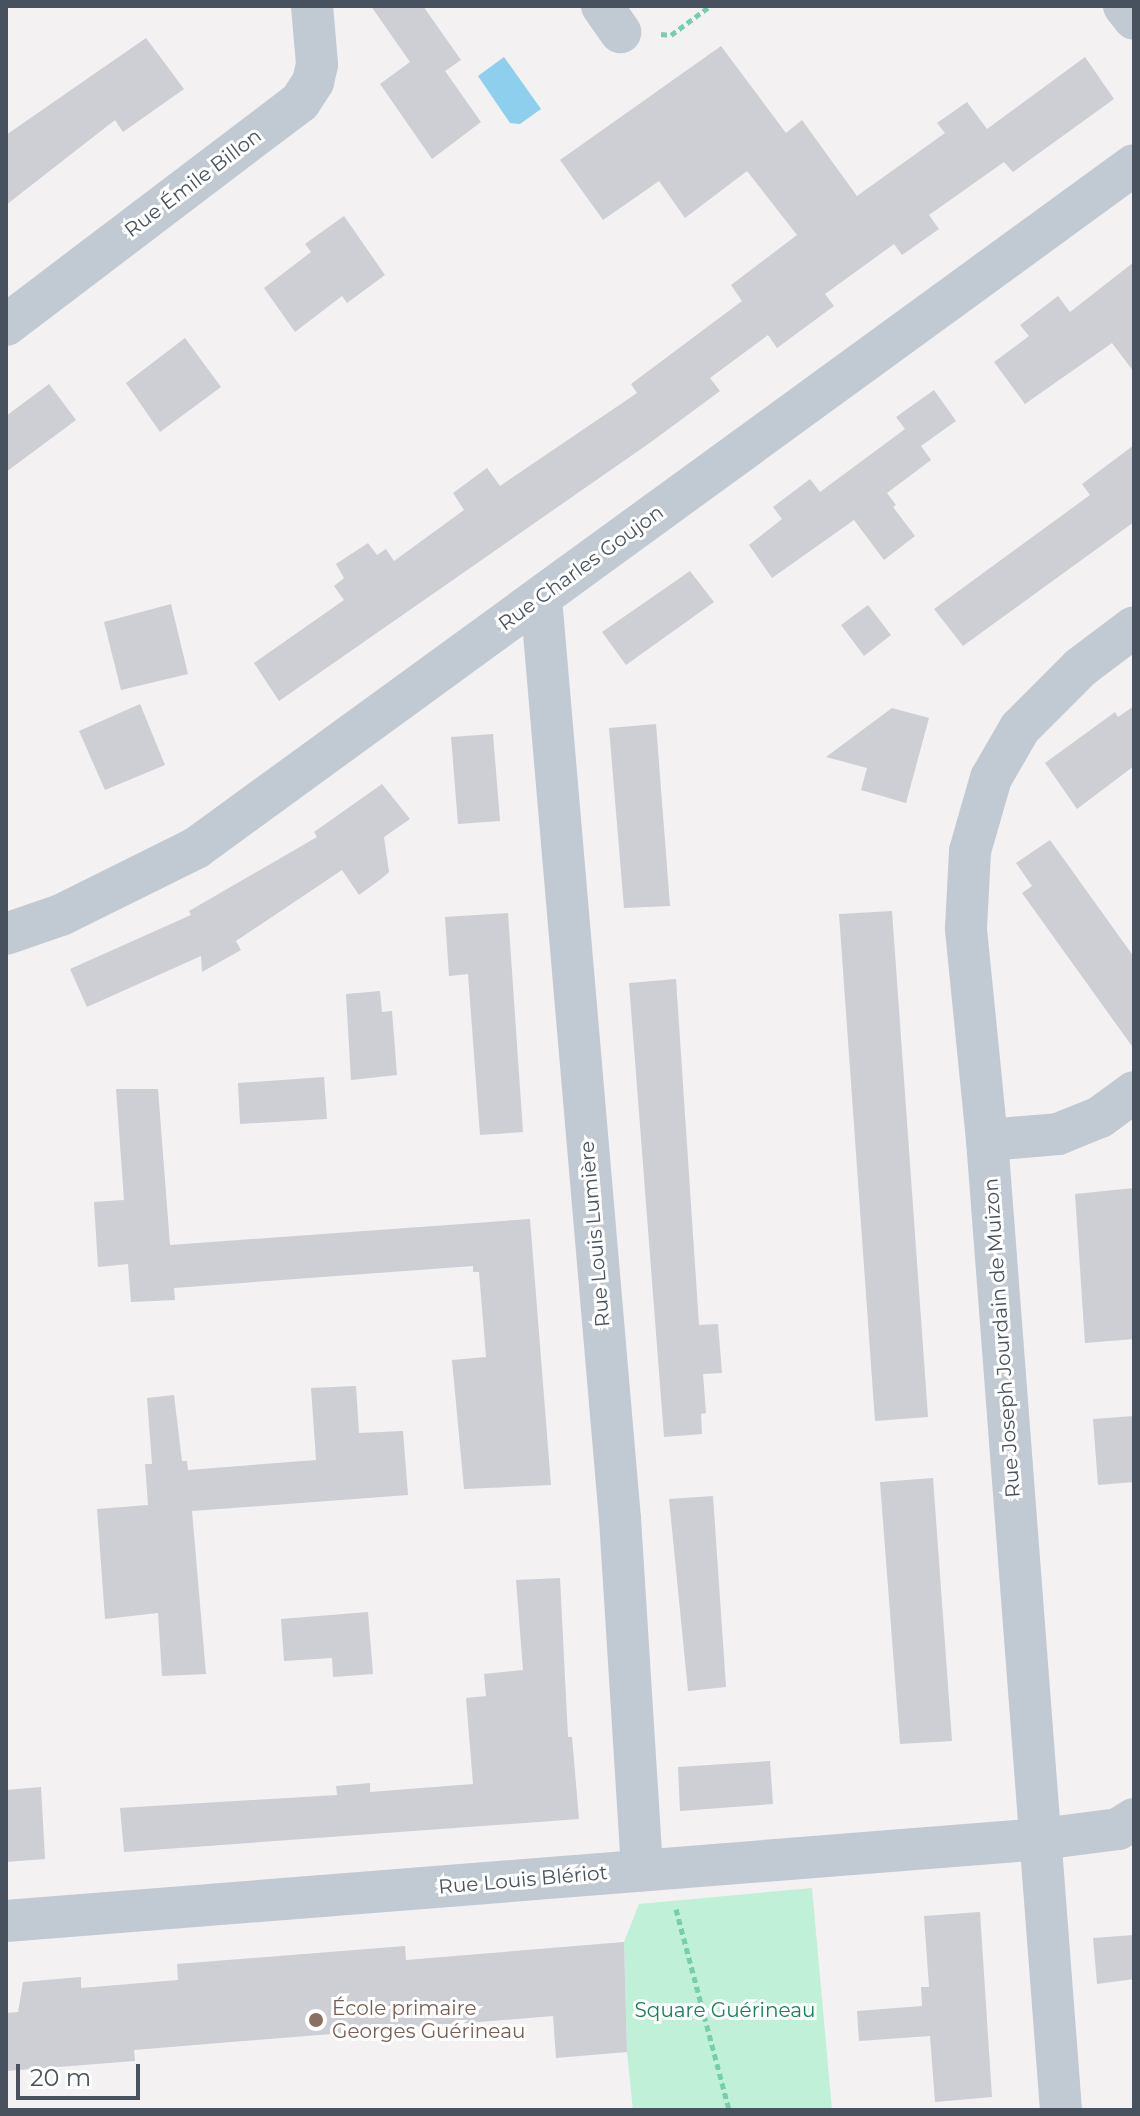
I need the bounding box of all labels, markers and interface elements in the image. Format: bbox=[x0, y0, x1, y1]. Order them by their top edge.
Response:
street label: Rue Émile Billon bbox=[120, 124, 266, 242]
street label: Rue Charles Goujon bbox=[494, 500, 668, 636]
street label: Rue Louis Lumière bbox=[575, 1140, 615, 1328]
street label: Rue Joseph Jourdain de Muizon bbox=[979, 1177, 1025, 1499]
street label: Rue Louis Blériot bbox=[437, 1861, 609, 1899]
place label: École primaire Georges Guérineau bbox=[332, 1996, 525, 2043]
park label: Square Guérineau bbox=[635, 1998, 815, 2022]
marker: École primaire Georges Guérineau bbox=[307, 2011, 325, 2029]
scale bar bbox=[20, 2048, 144, 2098]
text: 20 m bbox=[30, 2063, 91, 2092]

